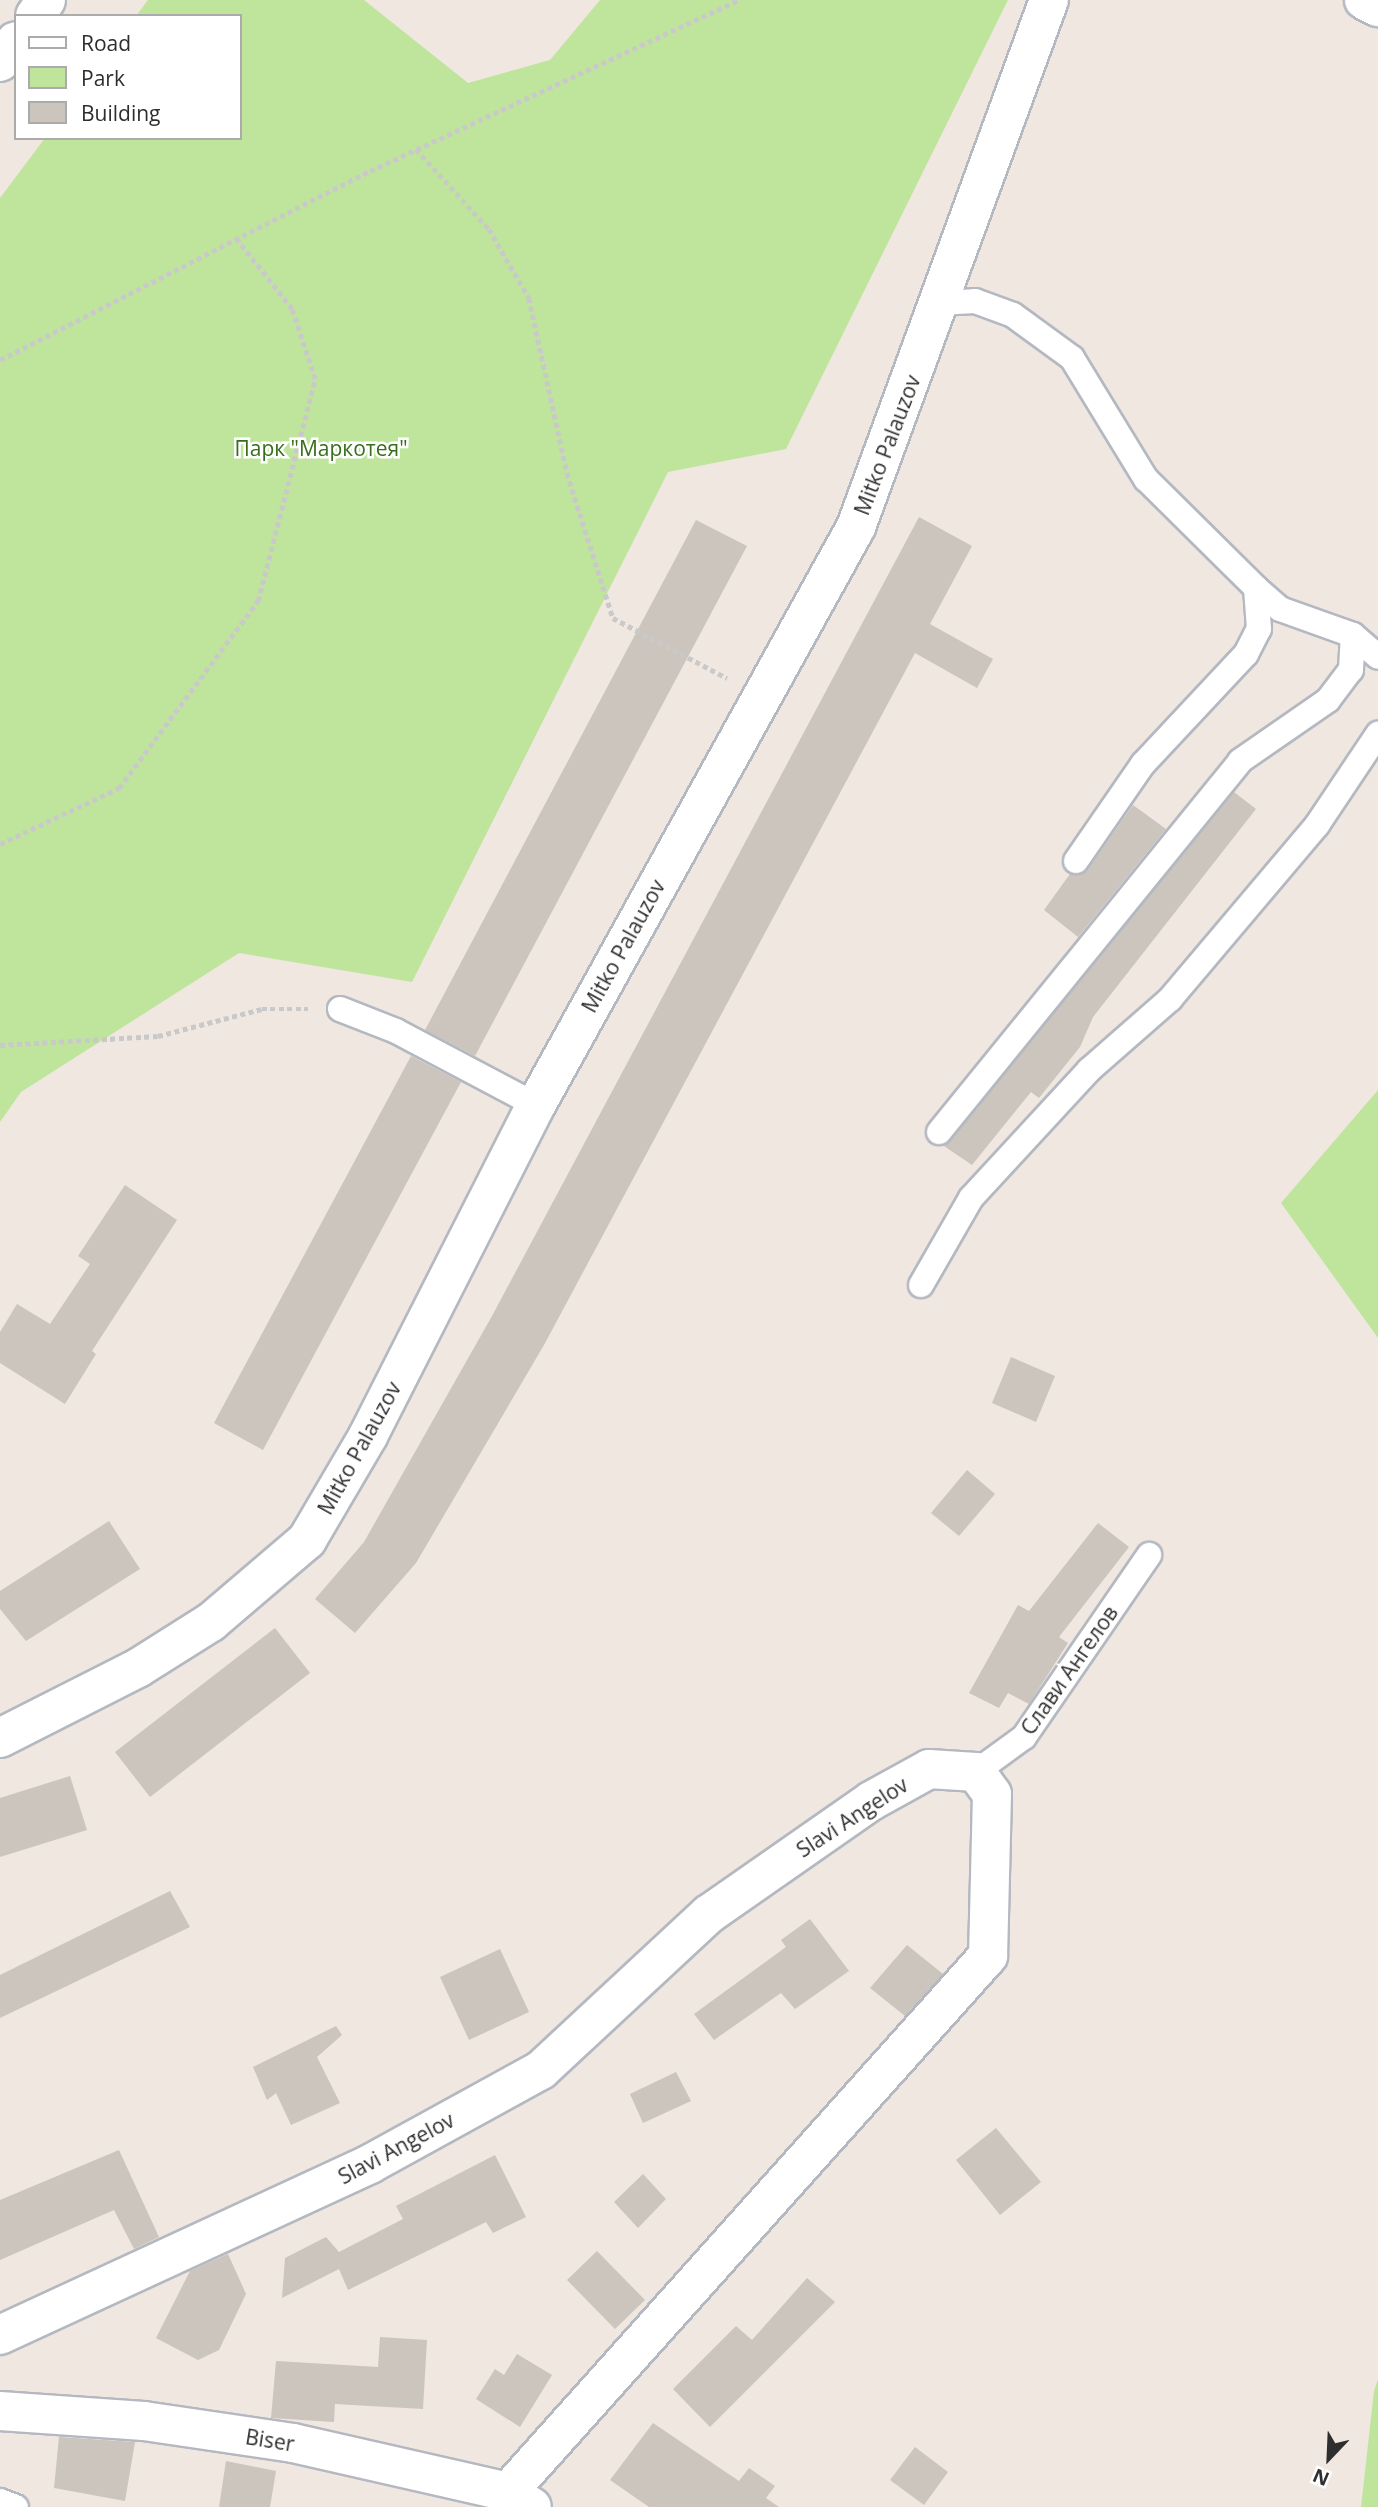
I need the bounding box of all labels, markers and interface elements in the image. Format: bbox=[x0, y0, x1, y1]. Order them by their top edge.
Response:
legend bbox=[14, 14, 242, 140]
text: Road bbox=[81, 29, 131, 57]
text: Park bbox=[81, 64, 125, 92]
text: Building bbox=[81, 99, 160, 127]
street label: Mitko Palauzov bbox=[849, 371, 925, 519]
park label: Парк "Маркотея" bbox=[234, 435, 408, 461]
street label: Mitko Palauzov bbox=[576, 875, 670, 1017]
street label: Mitko Palauzov bbox=[312, 1377, 406, 1519]
street label: Слави Ангелов bbox=[1015, 1601, 1123, 1739]
street label: Slavi Angelov bbox=[792, 1772, 912, 1862]
street label: Slavi Angelov bbox=[334, 2107, 458, 2189]
north arrow bbox=[1294, 2423, 1364, 2493]
street label: Biser bbox=[244, 2424, 296, 2456]
text: N bbox=[1309, 2462, 1333, 2492]

